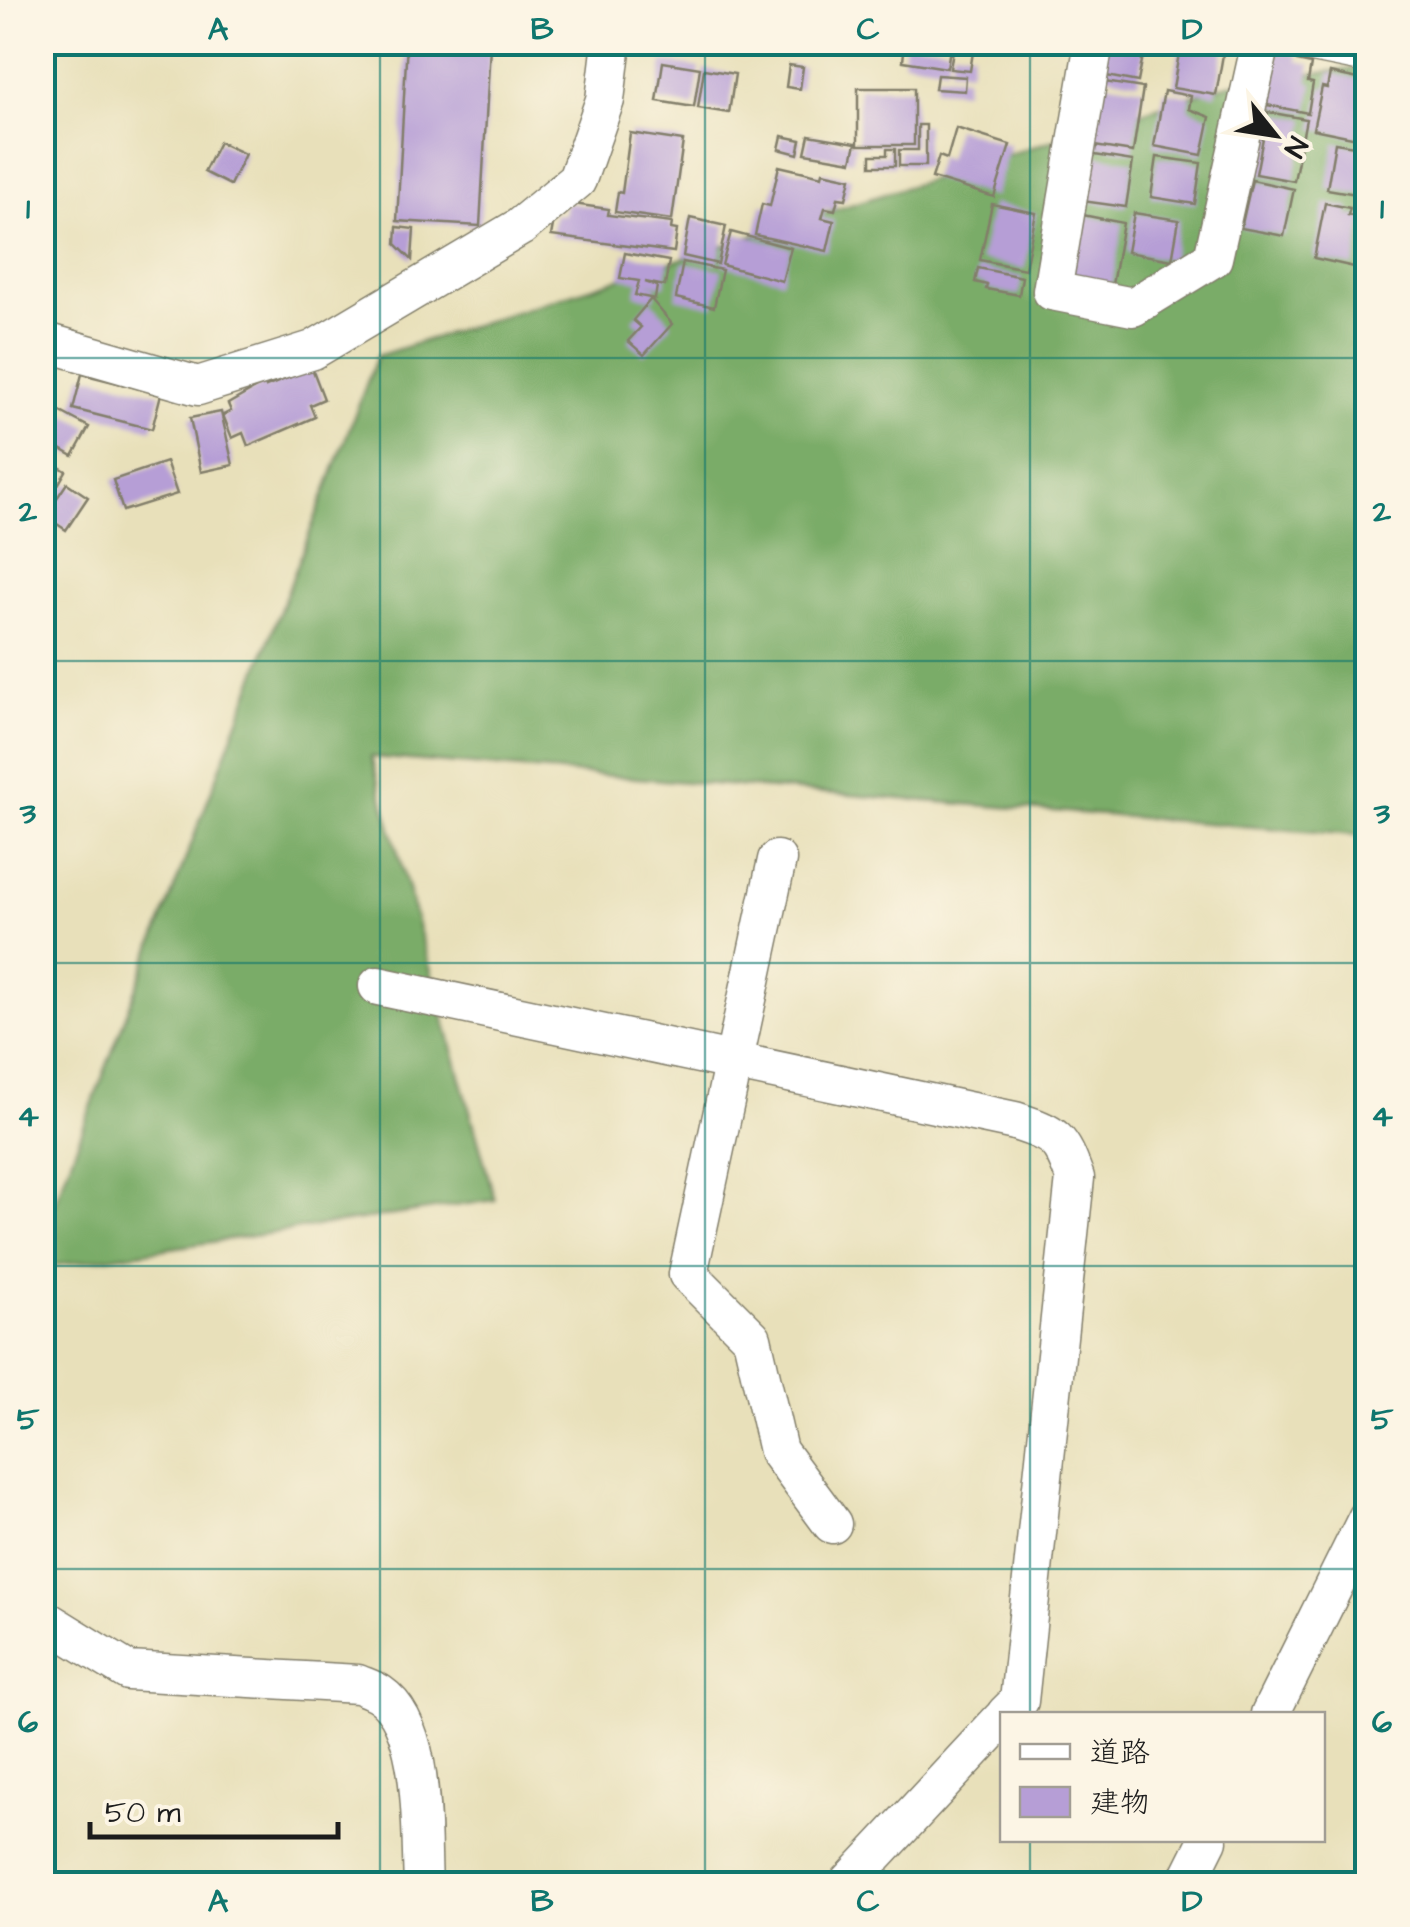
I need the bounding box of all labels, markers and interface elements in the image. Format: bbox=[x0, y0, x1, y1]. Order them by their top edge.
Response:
text: A bbox=[208, 7, 229, 52]
text: B bbox=[531, 7, 554, 52]
text: C bbox=[857, 7, 880, 52]
text: D bbox=[1182, 7, 1203, 52]
north arrow bbox=[1225, 85, 1325, 185]
text: N bbox=[1274, 129, 1317, 164]
text: 1 bbox=[26, 186, 30, 231]
text: 1 bbox=[1380, 186, 1384, 231]
text: 2 bbox=[18, 489, 38, 534]
text: 2 bbox=[1372, 489, 1392, 534]
text: 3 bbox=[19, 791, 37, 836]
text: 3 bbox=[1373, 791, 1391, 836]
text: 4 bbox=[17, 1094, 39, 1139]
text: 4 bbox=[1371, 1094, 1393, 1139]
text: 5 bbox=[17, 1397, 40, 1442]
text: 5 bbox=[1371, 1397, 1394, 1442]
text: 6 bbox=[18, 1700, 38, 1745]
text: 6 bbox=[1372, 1700, 1392, 1745]
legend bbox=[1000, 1712, 1325, 1842]
text: 道路 bbox=[1090, 1732, 1150, 1774]
scale bar bbox=[90, 1777, 338, 1839]
text: 建物 bbox=[1090, 1782, 1150, 1824]
text: 50 m bbox=[105, 1792, 181, 1834]
text: A bbox=[208, 1879, 229, 1924]
text: B bbox=[531, 1879, 554, 1924]
text: C bbox=[857, 1879, 880, 1924]
text: D bbox=[1182, 1879, 1203, 1924]

